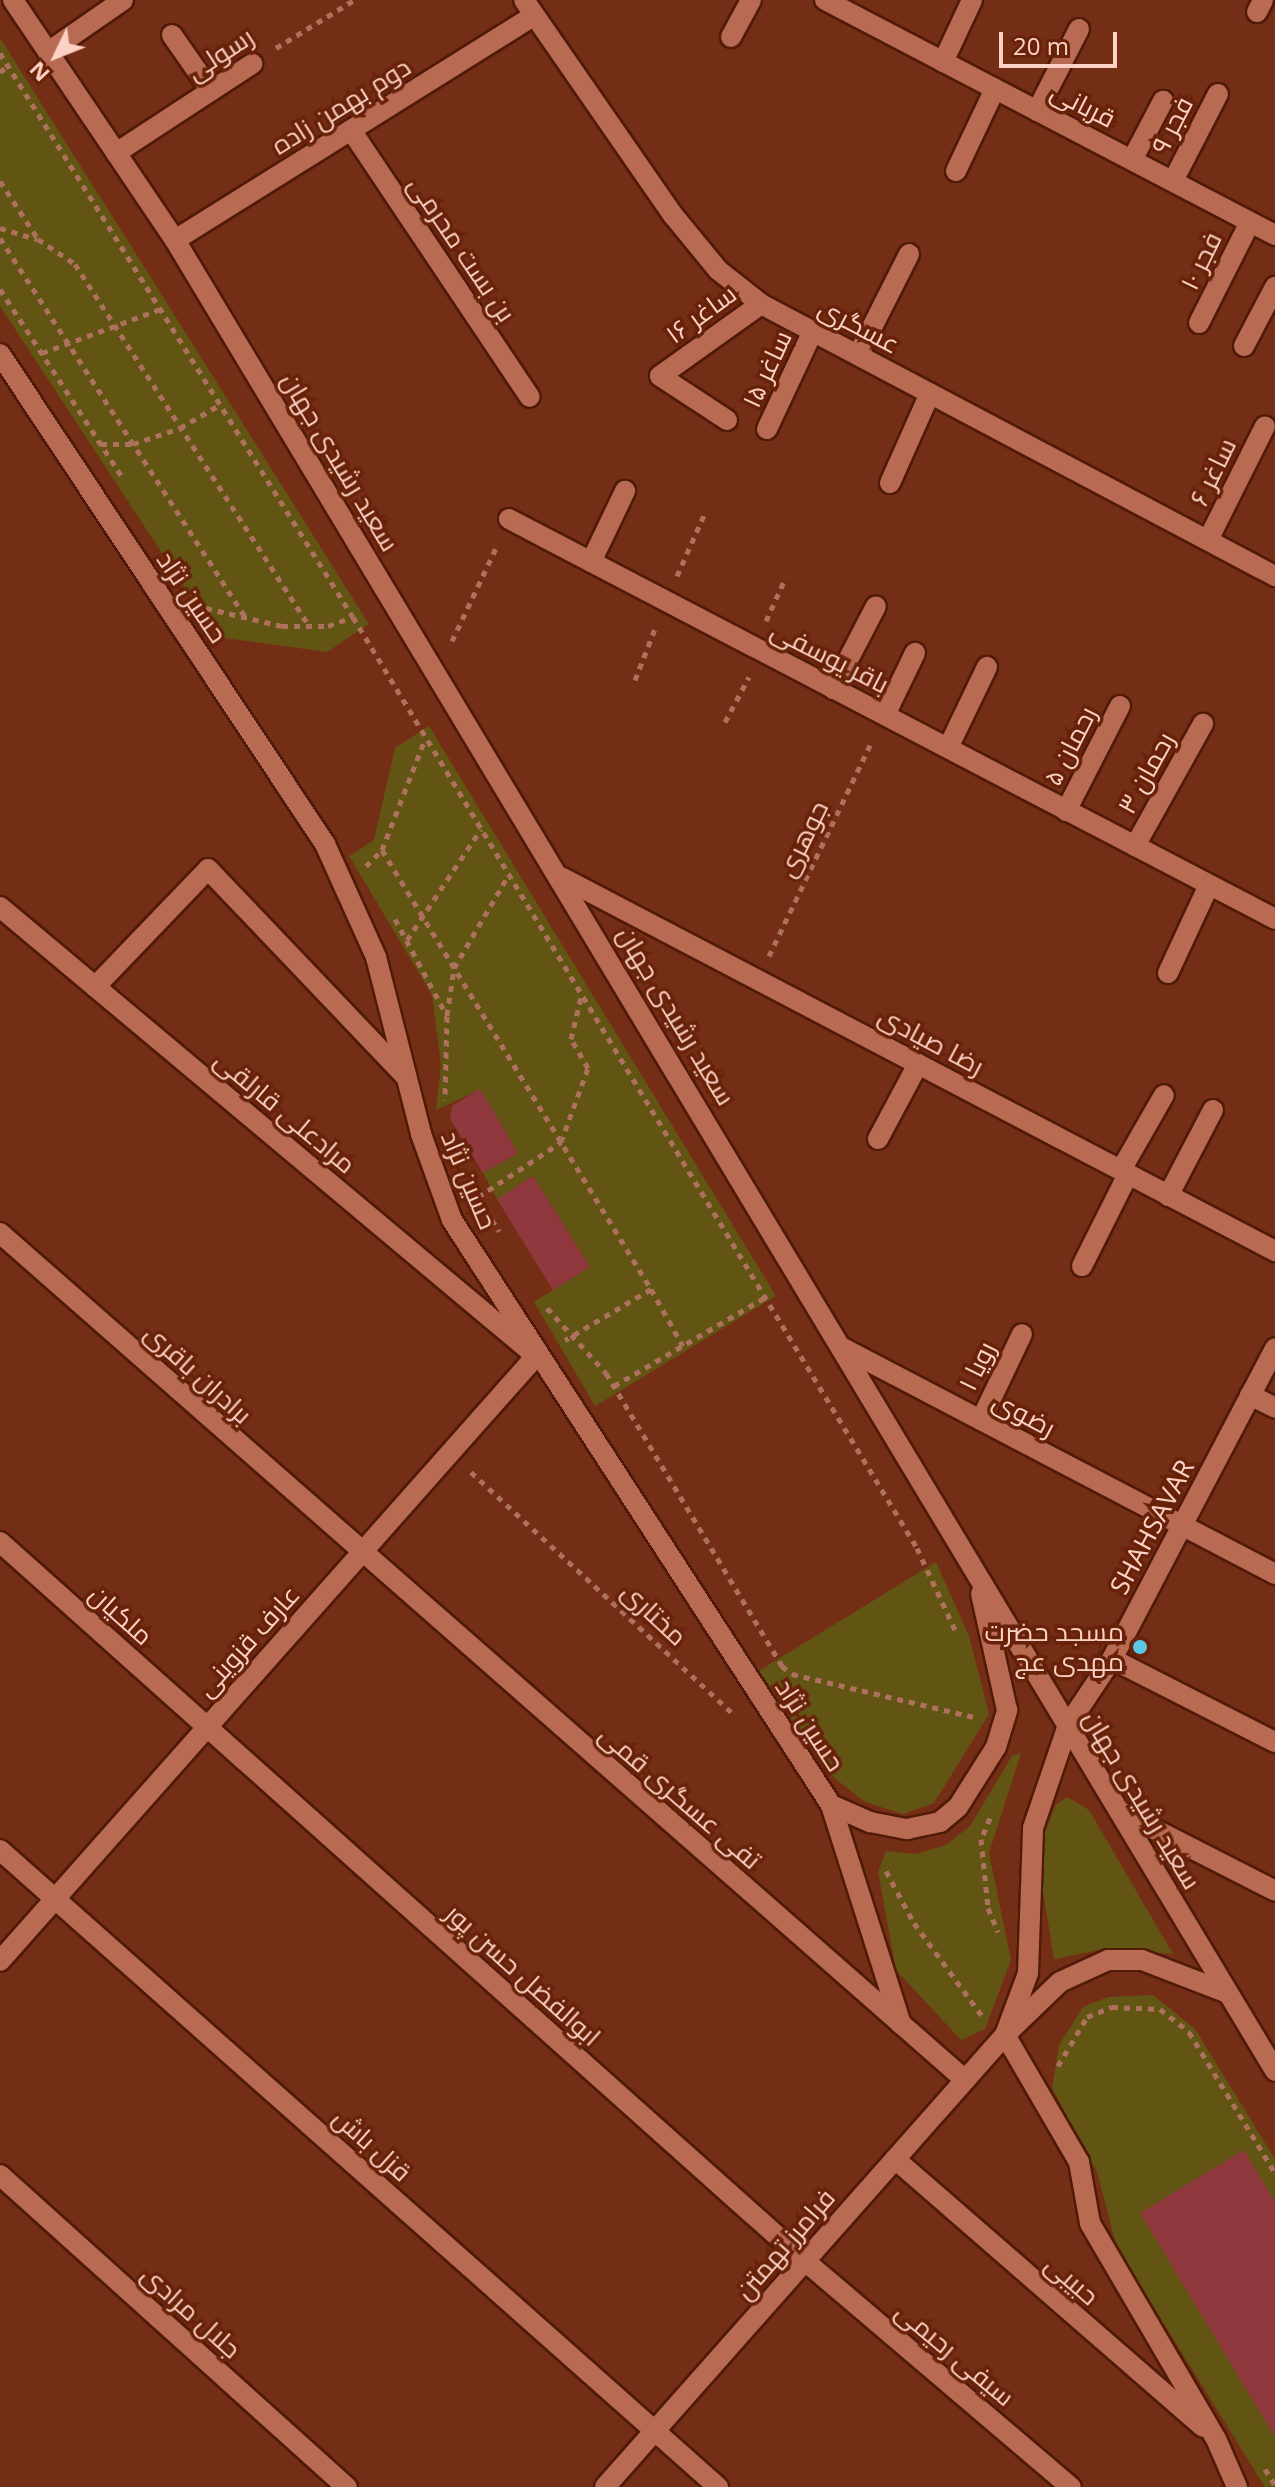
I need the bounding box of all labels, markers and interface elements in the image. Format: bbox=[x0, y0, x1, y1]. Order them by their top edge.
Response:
north arrow bbox=[16, 16, 96, 96]
scale bar bbox=[1003, 16, 1121, 66]
street label: رسولی bbox=[181, 21, 259, 87]
text: 20 m bbox=[1013, 29, 1069, 62]
street label: دوم بهمن زاده bbox=[266, 51, 416, 161]
text: N bbox=[21, 56, 56, 89]
street label: قربانی bbox=[1046, 76, 1120, 134]
street label: فجر ۹ bbox=[1145, 91, 1199, 159]
street label: بن بست محرمی bbox=[402, 170, 522, 328]
street label: فجر ۱۰ bbox=[1174, 227, 1228, 295]
street label: ساغر ۱۶ bbox=[660, 278, 742, 350]
street label: عسگری bbox=[813, 292, 905, 360]
street label: ساغر ۱۵ bbox=[736, 326, 798, 412]
street label: سعید رشیدی جهان bbox=[274, 367, 406, 557]
street label: ساغر ۶ bbox=[1183, 433, 1243, 511]
street label: حسین نژاد bbox=[150, 545, 234, 649]
street label: باقر یوسفی bbox=[766, 614, 894, 700]
street label: رحمان ۵ bbox=[1037, 701, 1103, 791]
street label: رحمان ۳ bbox=[1111, 727, 1181, 819]
street label: جوهری bbox=[771, 796, 835, 882]
street label: سعید رشیدی جهان bbox=[610, 921, 742, 1111]
street label: رضا صیادی bbox=[873, 1000, 989, 1082]
street label: مرادعلی قارلقی bbox=[208, 1044, 362, 1180]
street label: حسین نژاد bbox=[434, 1126, 504, 1234]
street label: برادران باقری bbox=[138, 1318, 258, 1430]
street label: رویا ۱ bbox=[952, 1337, 1002, 1395]
street label: رضوی bbox=[987, 1385, 1061, 1443]
street label: SHAHSAVAR bbox=[1104, 1454, 1200, 1600]
street label: مختاری bbox=[615, 1576, 693, 1652]
street label: ملکیان bbox=[83, 1579, 159, 1651]
street label: عارف قزوینی bbox=[190, 1579, 306, 1703]
place label: مسجد حضرت مهدی عج bbox=[985, 1616, 1124, 1678]
marker: مسجد حضرت مهدی عج bbox=[1131, 1638, 1149, 1656]
street label: حسین نژاد bbox=[769, 1673, 851, 1777]
street label: سعید رشیدی جهان bbox=[1076, 1705, 1208, 1895]
street label: تفی عسگری قمی bbox=[593, 1718, 767, 1876]
street label: ابوالفضل حسن پور bbox=[439, 1898, 607, 2052]
street label: قزل باش bbox=[327, 2102, 417, 2188]
street label: فرامرز تهمتن bbox=[729, 2182, 841, 2306]
street label: حبیبی bbox=[1039, 2248, 1105, 2312]
street label: جلال مرادی bbox=[135, 2259, 247, 2365]
street label: سیفی رحیمی bbox=[889, 2295, 1021, 2413]

